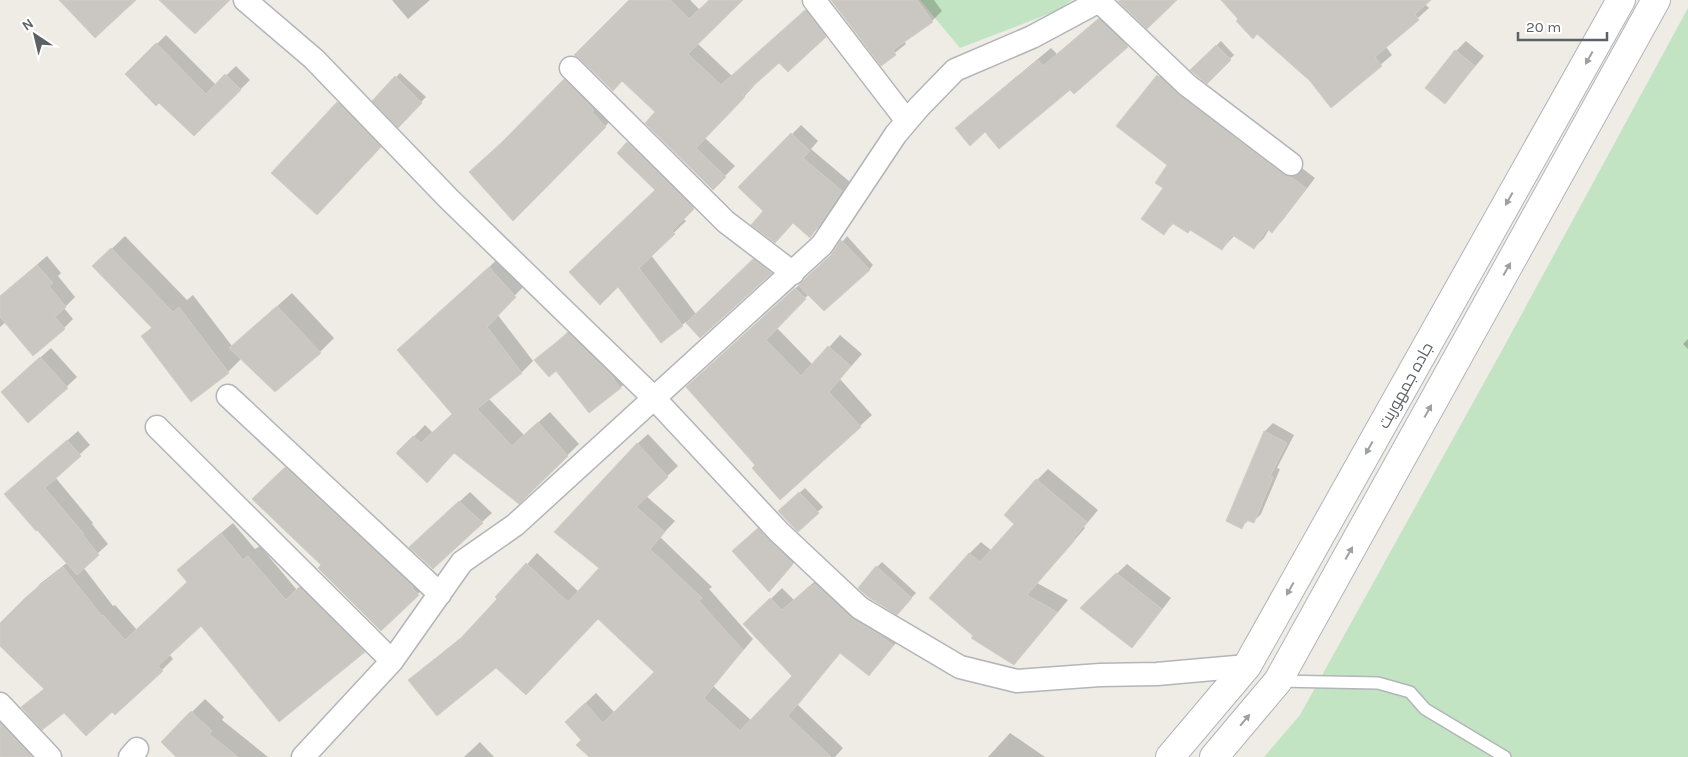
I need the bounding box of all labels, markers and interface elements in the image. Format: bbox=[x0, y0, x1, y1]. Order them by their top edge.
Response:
north arrow bbox=[10, 10, 60, 60]
scale bar bbox=[1518, 10, 1607, 42]
text: N bbox=[19, 15, 37, 35]
text: 20 m bbox=[1526, 18, 1561, 36]
one-way arrow bbox=[1585, 50, 1593, 65]
one-way arrow bbox=[1505, 192, 1513, 207]
one-way arrow bbox=[1503, 261, 1511, 276]
street label: جاده جمهوریت bbox=[1374, 339, 1438, 432]
one-way arrow bbox=[1424, 403, 1432, 418]
one-way arrow bbox=[1365, 441, 1374, 454]
one-way arrow bbox=[1345, 545, 1353, 560]
one-way arrow bbox=[1286, 582, 1294, 597]
one-way arrow bbox=[1239, 714, 1251, 726]

